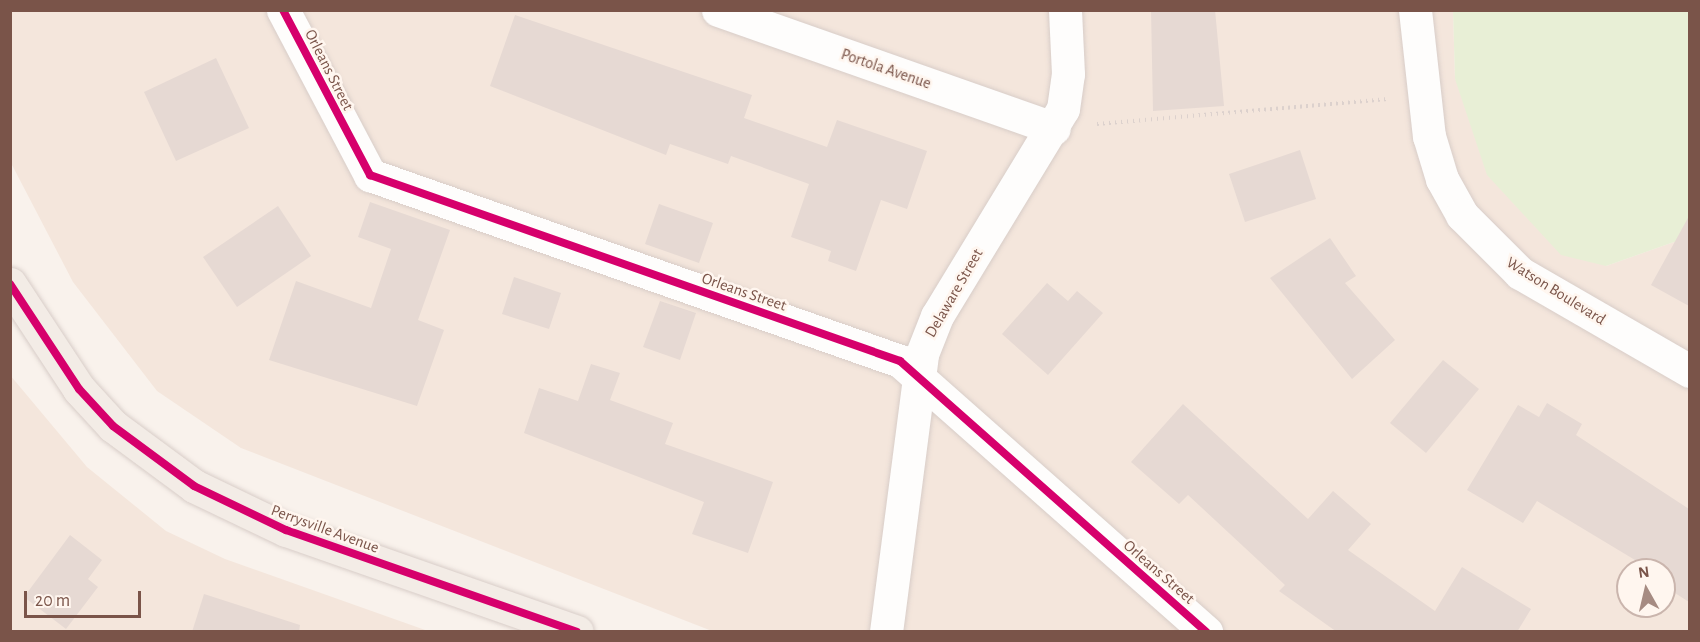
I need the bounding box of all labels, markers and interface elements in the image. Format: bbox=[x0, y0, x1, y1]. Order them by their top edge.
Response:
street label: Orleans Street bbox=[300, 26, 358, 114]
street label: Portola Avenue bbox=[838, 45, 934, 93]
street label: Delaware Street bbox=[921, 245, 987, 341]
street label: Watson Boulevard bbox=[1503, 253, 1609, 329]
street label: Orleans Street bbox=[699, 269, 789, 315]
street label: Perrysville Avenue bbox=[268, 501, 382, 557]
street label: Orleans Street bbox=[1119, 536, 1199, 608]
north arrow bbox=[1616, 558, 1676, 618]
text: N bbox=[1637, 563, 1650, 581]
scale bar bbox=[27, 579, 144, 617]
text: 20 m bbox=[35, 592, 70, 610]

